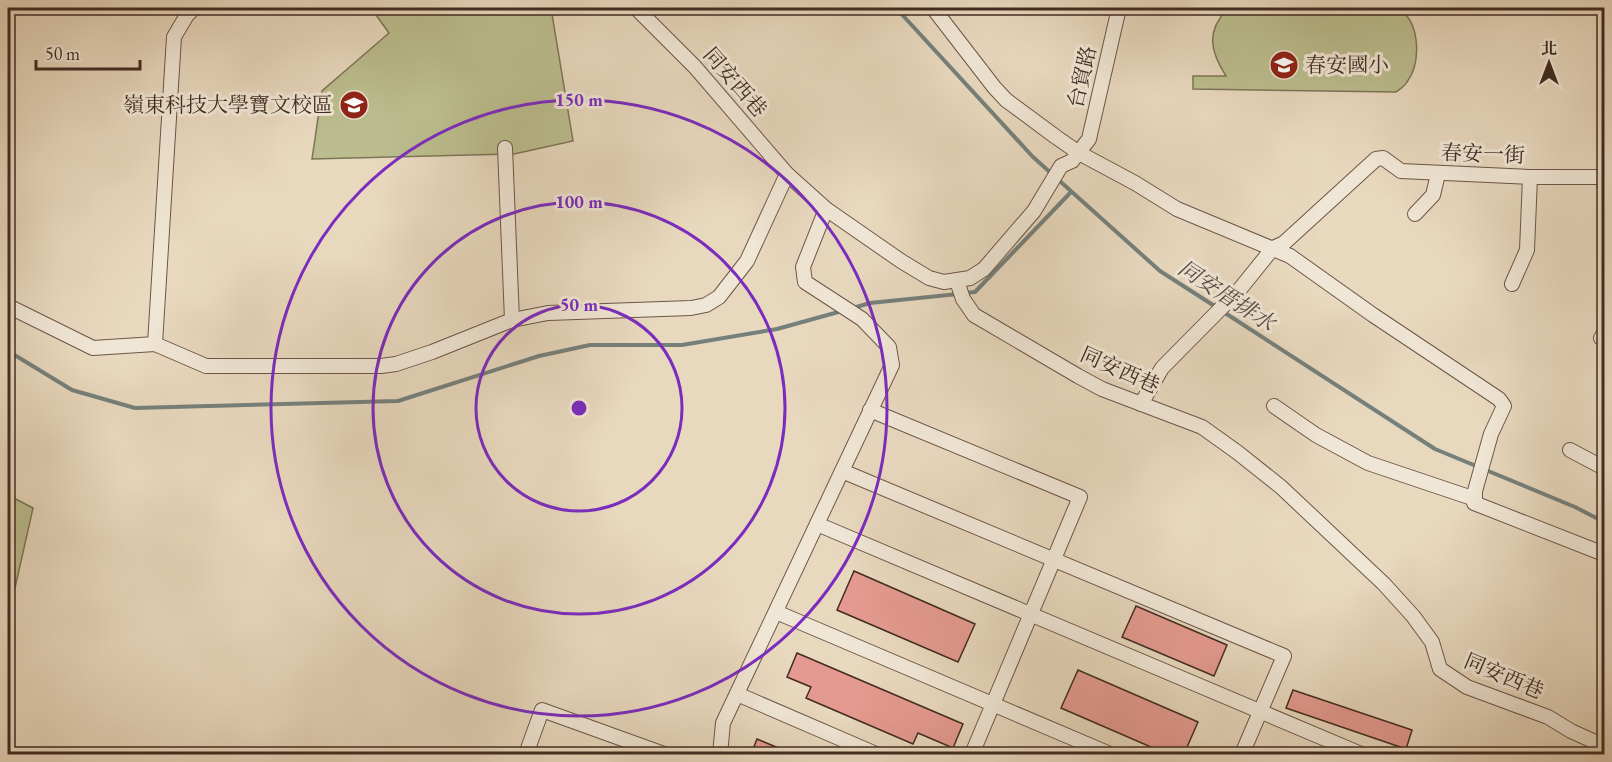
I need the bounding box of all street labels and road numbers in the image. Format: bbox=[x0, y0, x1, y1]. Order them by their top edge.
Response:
street label: 同安西巷 bbox=[698, 41, 773, 122]
street label: 台貿路 bbox=[1061, 43, 1102, 111]
street label: 春安一街 bbox=[1441, 139, 1525, 168]
street label: 同安西巷 bbox=[1076, 340, 1164, 399]
street label: 同安西巷 bbox=[1460, 647, 1548, 704]

